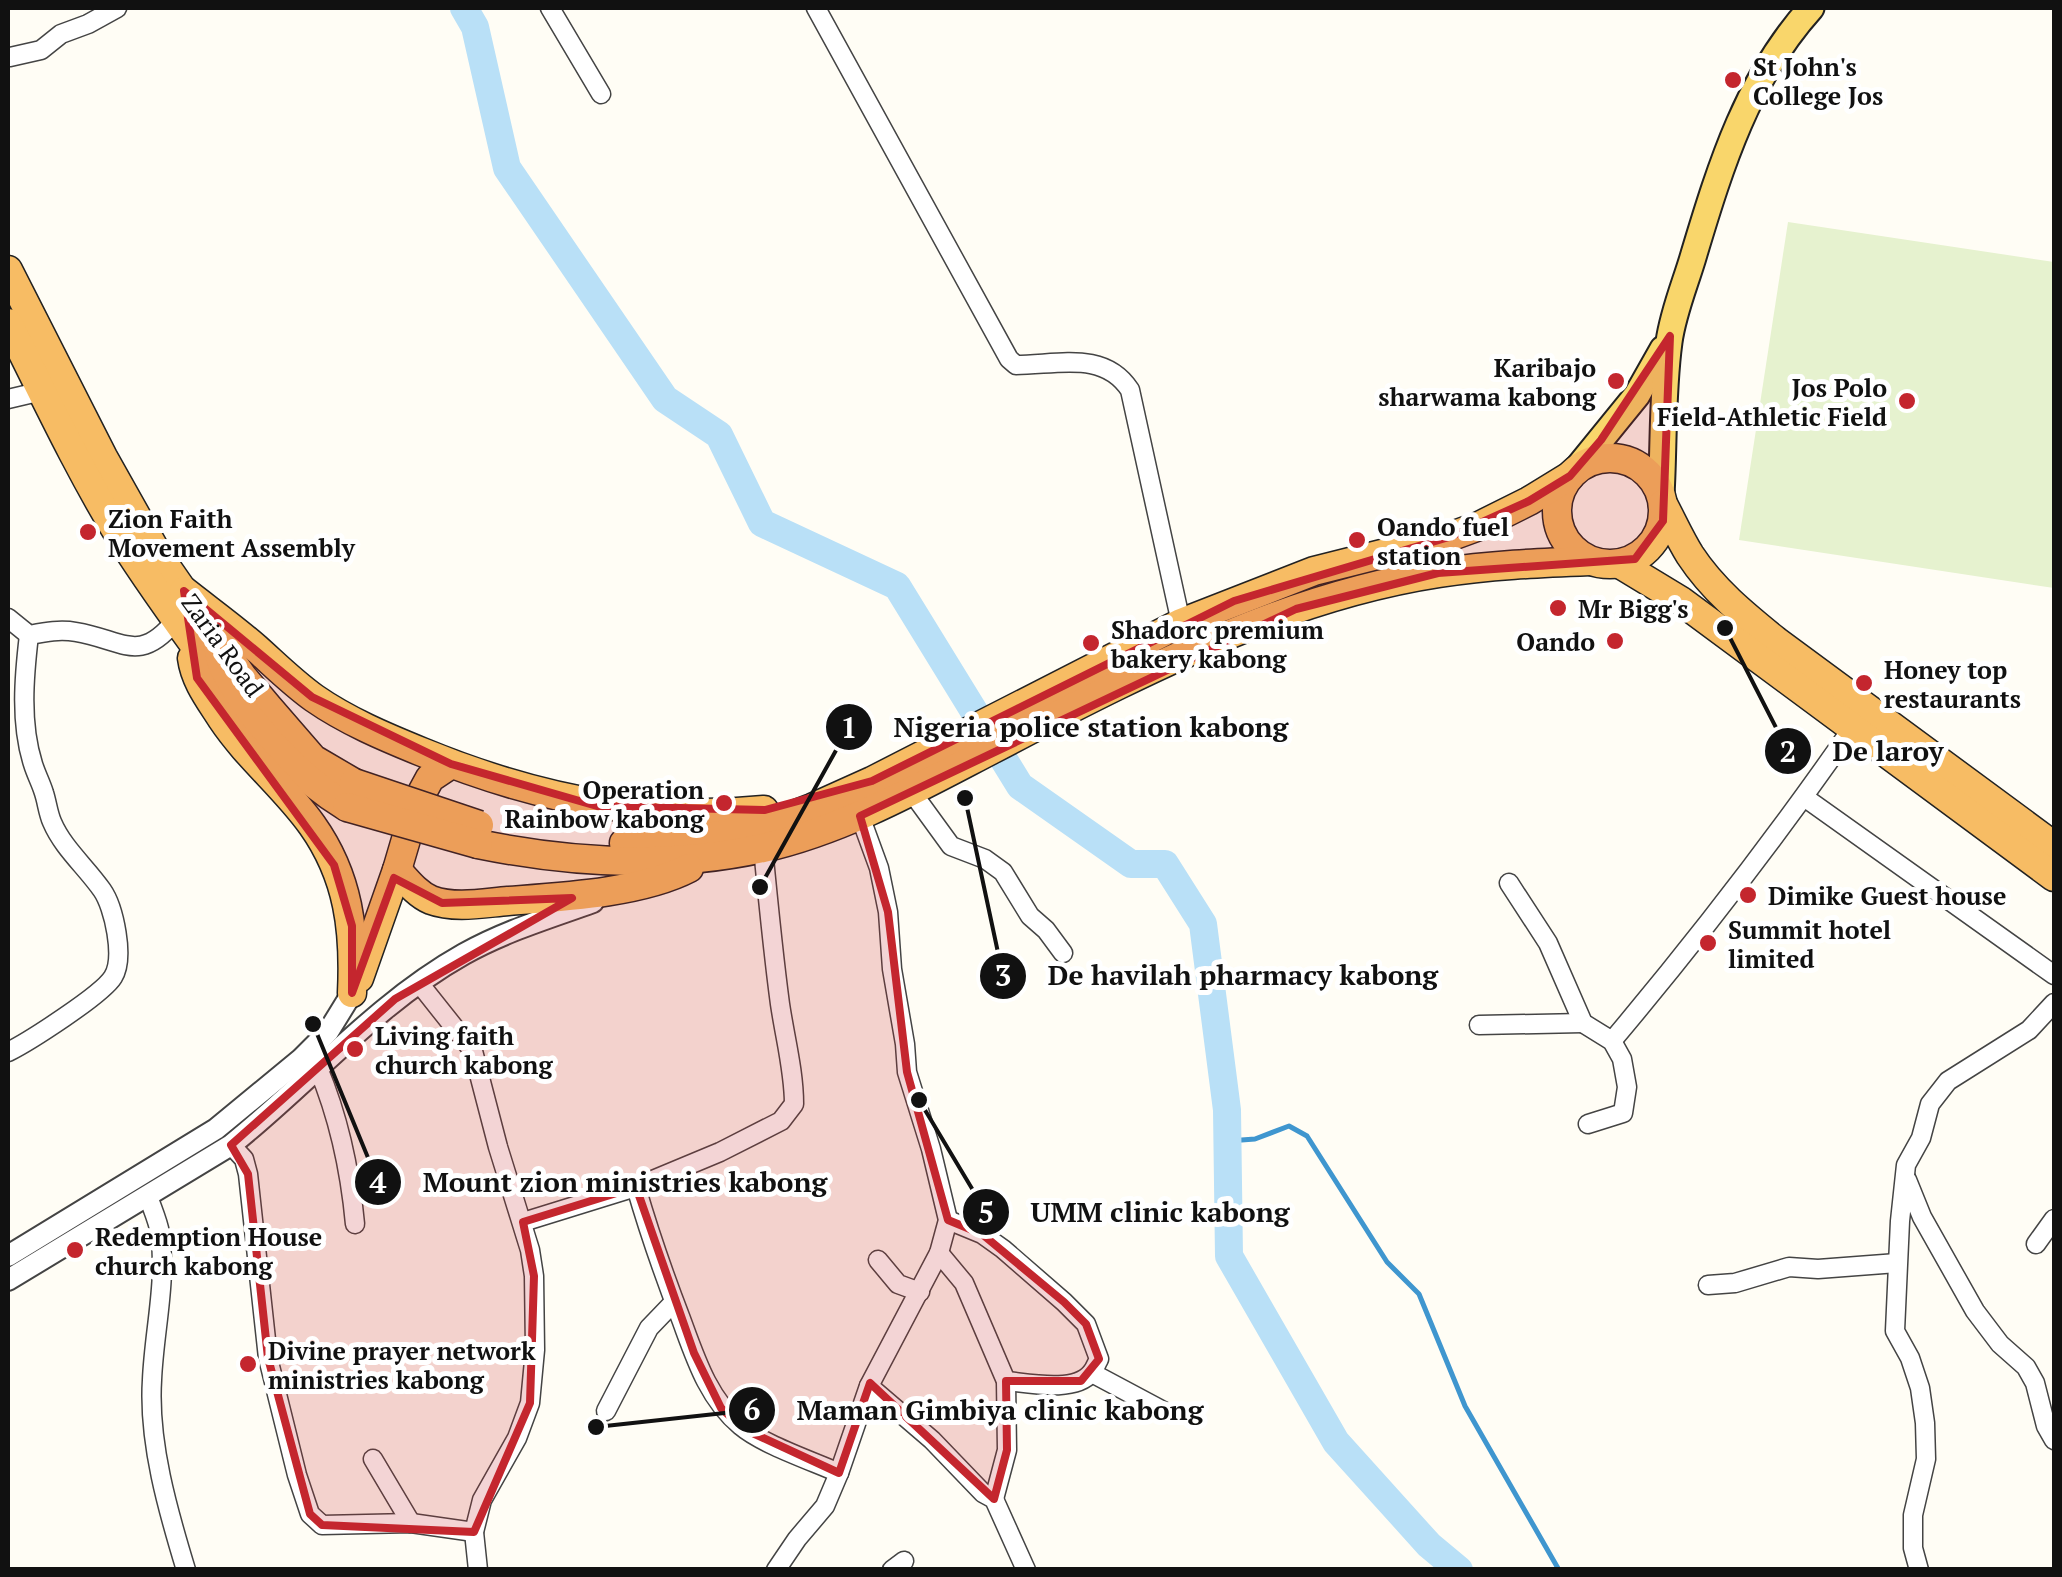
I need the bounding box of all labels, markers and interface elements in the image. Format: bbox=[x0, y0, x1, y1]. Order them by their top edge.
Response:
place label: St John's College Jos bbox=[1753, 50, 1883, 112]
marker: St John's College Jos bbox=[1722, 69, 1744, 91]
place label: Karibajo sharwama kabong bbox=[1378, 351, 1597, 413]
marker: Karibajo sharwama kabong bbox=[1605, 370, 1627, 392]
place label: Jos Polo Field-Athletic Field bbox=[1657, 371, 1887, 433]
marker: Jos Polo Field-Athletic Field bbox=[1896, 390, 1918, 412]
place label: Zion Faith Movement Assembly bbox=[108, 502, 356, 564]
place label: Oando fuel station bbox=[1377, 510, 1509, 572]
marker: Zion Faith Movement Assembly bbox=[77, 521, 99, 543]
marker: Oando fuel station bbox=[1346, 529, 1368, 551]
street label: Zaria Road bbox=[175, 587, 272, 703]
place label: Mr Bigg's bbox=[1578, 592, 1688, 625]
marker: Mr Bigg's bbox=[1547, 597, 1569, 619]
place label: Shadorc premium bakery kabong bbox=[1110, 613, 1324, 675]
place label: Oando bbox=[1516, 625, 1595, 658]
marker: Oando bbox=[1604, 630, 1626, 652]
marker: Shadorc premium bakery kabong bbox=[1080, 632, 1102, 654]
place label: Honey top restaurants bbox=[1884, 653, 2021, 715]
marker: Honey top restaurants bbox=[1853, 672, 1875, 694]
callout: Nigeria police station kabong bbox=[824, 698, 1309, 756]
text: 1 bbox=[841, 707, 857, 747]
text: Nigeria police station kabong bbox=[894, 708, 1290, 745]
callout: De laroy bbox=[1763, 722, 1964, 780]
text: 2 bbox=[1780, 731, 1796, 771]
text: De laroy bbox=[1832, 732, 1945, 769]
place label: Operation Rainbow kabong bbox=[504, 773, 705, 835]
marker: Operation Rainbow kabong bbox=[713, 792, 735, 814]
place label: Dimike Guest house bbox=[1768, 879, 2006, 912]
marker: Dimike Guest house bbox=[1737, 884, 1759, 906]
place label: Summit hotel limited bbox=[1728, 913, 1891, 975]
marker: Summit hotel limited bbox=[1697, 932, 1719, 954]
callout: De havilah pharmacy kabong bbox=[978, 947, 1458, 1005]
text: 3 bbox=[995, 955, 1011, 995]
text: De havilah pharmacy kabong bbox=[1048, 956, 1439, 993]
place label: Living faith church kabong bbox=[375, 1019, 553, 1081]
marker: Living faith church kabong bbox=[344, 1038, 366, 1060]
callout: Mount zion ministries kabong bbox=[353, 1153, 847, 1211]
text: 4 bbox=[370, 1162, 387, 1202]
text: Mount zion ministries kabong bbox=[423, 1163, 829, 1200]
callout: UMM clinic kabong bbox=[961, 1183, 1310, 1241]
text: 5 bbox=[978, 1192, 994, 1232]
text: UMM clinic kabong bbox=[1030, 1193, 1291, 1230]
place label: Redemption House church kabong bbox=[95, 1220, 322, 1282]
marker: Redemption House church kabong bbox=[64, 1239, 86, 1261]
place label: Divine prayer network ministries kabong bbox=[268, 1334, 536, 1396]
marker: Divine prayer network ministries kabong bbox=[237, 1353, 259, 1375]
callout: Maman Gimbiya clinic kabong bbox=[727, 1381, 1224, 1439]
text: 6 bbox=[744, 1389, 761, 1429]
text: Maman Gimbiya clinic kabong bbox=[797, 1391, 1205, 1428]

